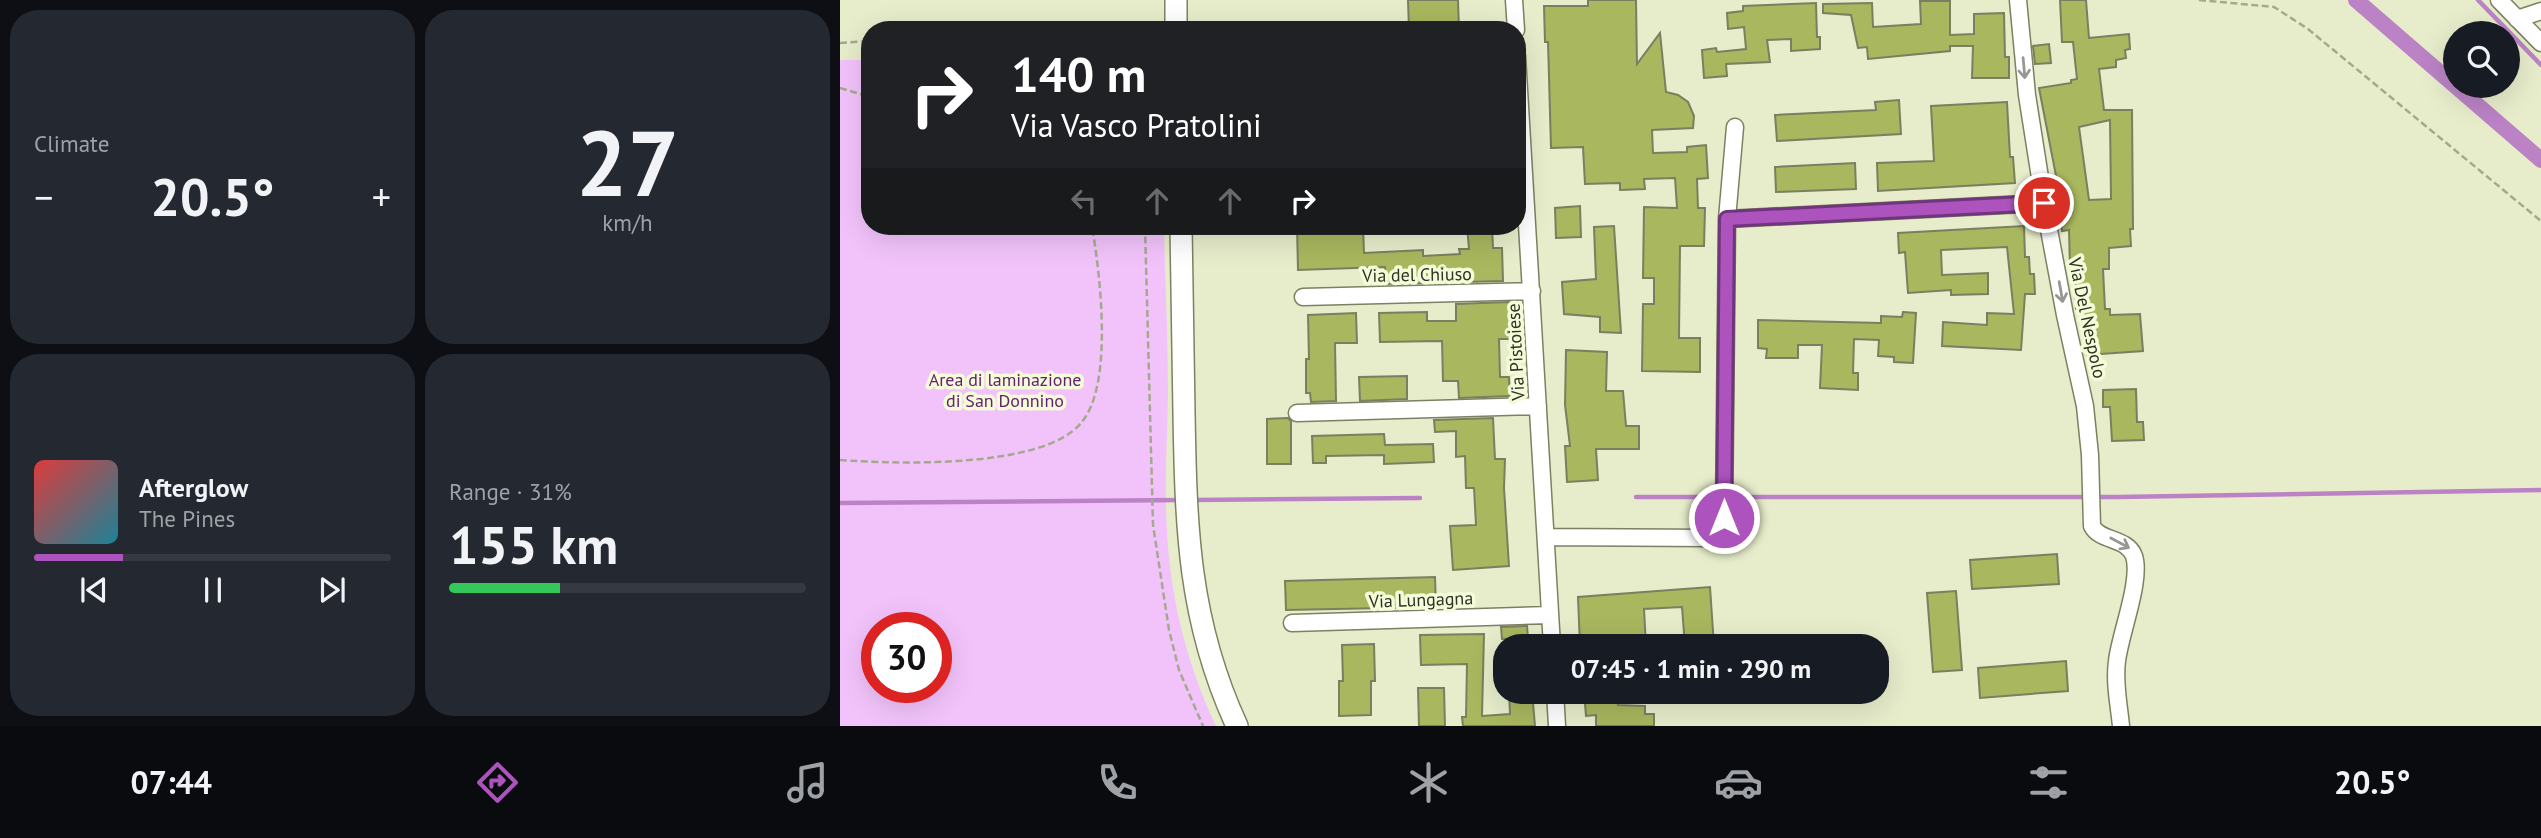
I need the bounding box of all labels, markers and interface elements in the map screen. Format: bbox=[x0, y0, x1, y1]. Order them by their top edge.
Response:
map controls bbox=[2443, 21, 2520, 98]
button: search bbox=[2443, 21, 2520, 98]
text: 140 m bbox=[1011, 42, 1146, 106]
icon: right bbox=[896, 49, 987, 140]
one-way arrow bbox=[2018, 56, 2031, 79]
text: 27 bbox=[576, 103, 679, 221]
text: Via Vasco Pratolini bbox=[1011, 104, 1262, 146]
text: Climate bbox=[34, 129, 109, 158]
text: 20.5° bbox=[151, 163, 274, 230]
text: − bbox=[34, 172, 53, 221]
text: + bbox=[372, 172, 391, 221]
pin bbox=[2014, 173, 2074, 233]
icon: left bbox=[1065, 182, 1103, 220]
icon: ahead bbox=[1138, 182, 1176, 220]
icon: ahead bbox=[1211, 182, 1249, 220]
icon: right bbox=[1284, 182, 1322, 220]
icon: arrive bbox=[2025, 184, 2063, 222]
text: km/h bbox=[602, 208, 653, 237]
street label: Via Del Nespolo bbox=[2063, 254, 2112, 380]
street label: Via del Chiuso bbox=[1361, 262, 1472, 287]
one-way arrow bbox=[2055, 281, 2068, 303]
street label: Via Pistoiese bbox=[1501, 303, 1530, 402]
park label: Area di laminazione di San Donnino bbox=[929, 368, 1081, 412]
text: Afterglow bbox=[139, 471, 248, 504]
text: Range · 31% bbox=[449, 477, 572, 506]
position arrow bbox=[1687, 481, 1761, 555]
text: The Pines bbox=[139, 504, 235, 533]
text: 155 km bbox=[449, 511, 618, 578]
one-way arrow bbox=[2109, 537, 2130, 551]
icon: previous bbox=[75, 571, 113, 609]
icon: pause bbox=[194, 571, 232, 609]
icon: next bbox=[313, 571, 351, 609]
street label: Via Lungagna bbox=[1367, 586, 1474, 613]
speed limit sign: 30 bbox=[861, 612, 952, 703]
text: 07:45 · 1 min · 290 m bbox=[1571, 652, 1811, 685]
icon: directions bbox=[473, 758, 522, 807]
icon: music bbox=[783, 758, 832, 807]
icon: phone bbox=[1093, 758, 1142, 807]
icon: climate bbox=[1404, 758, 1453, 807]
icon: car bbox=[1714, 758, 1763, 807]
icon: filters bbox=[2024, 758, 2073, 807]
text: 07:44 bbox=[131, 761, 212, 803]
text: 20.5° bbox=[2334, 761, 2410, 803]

